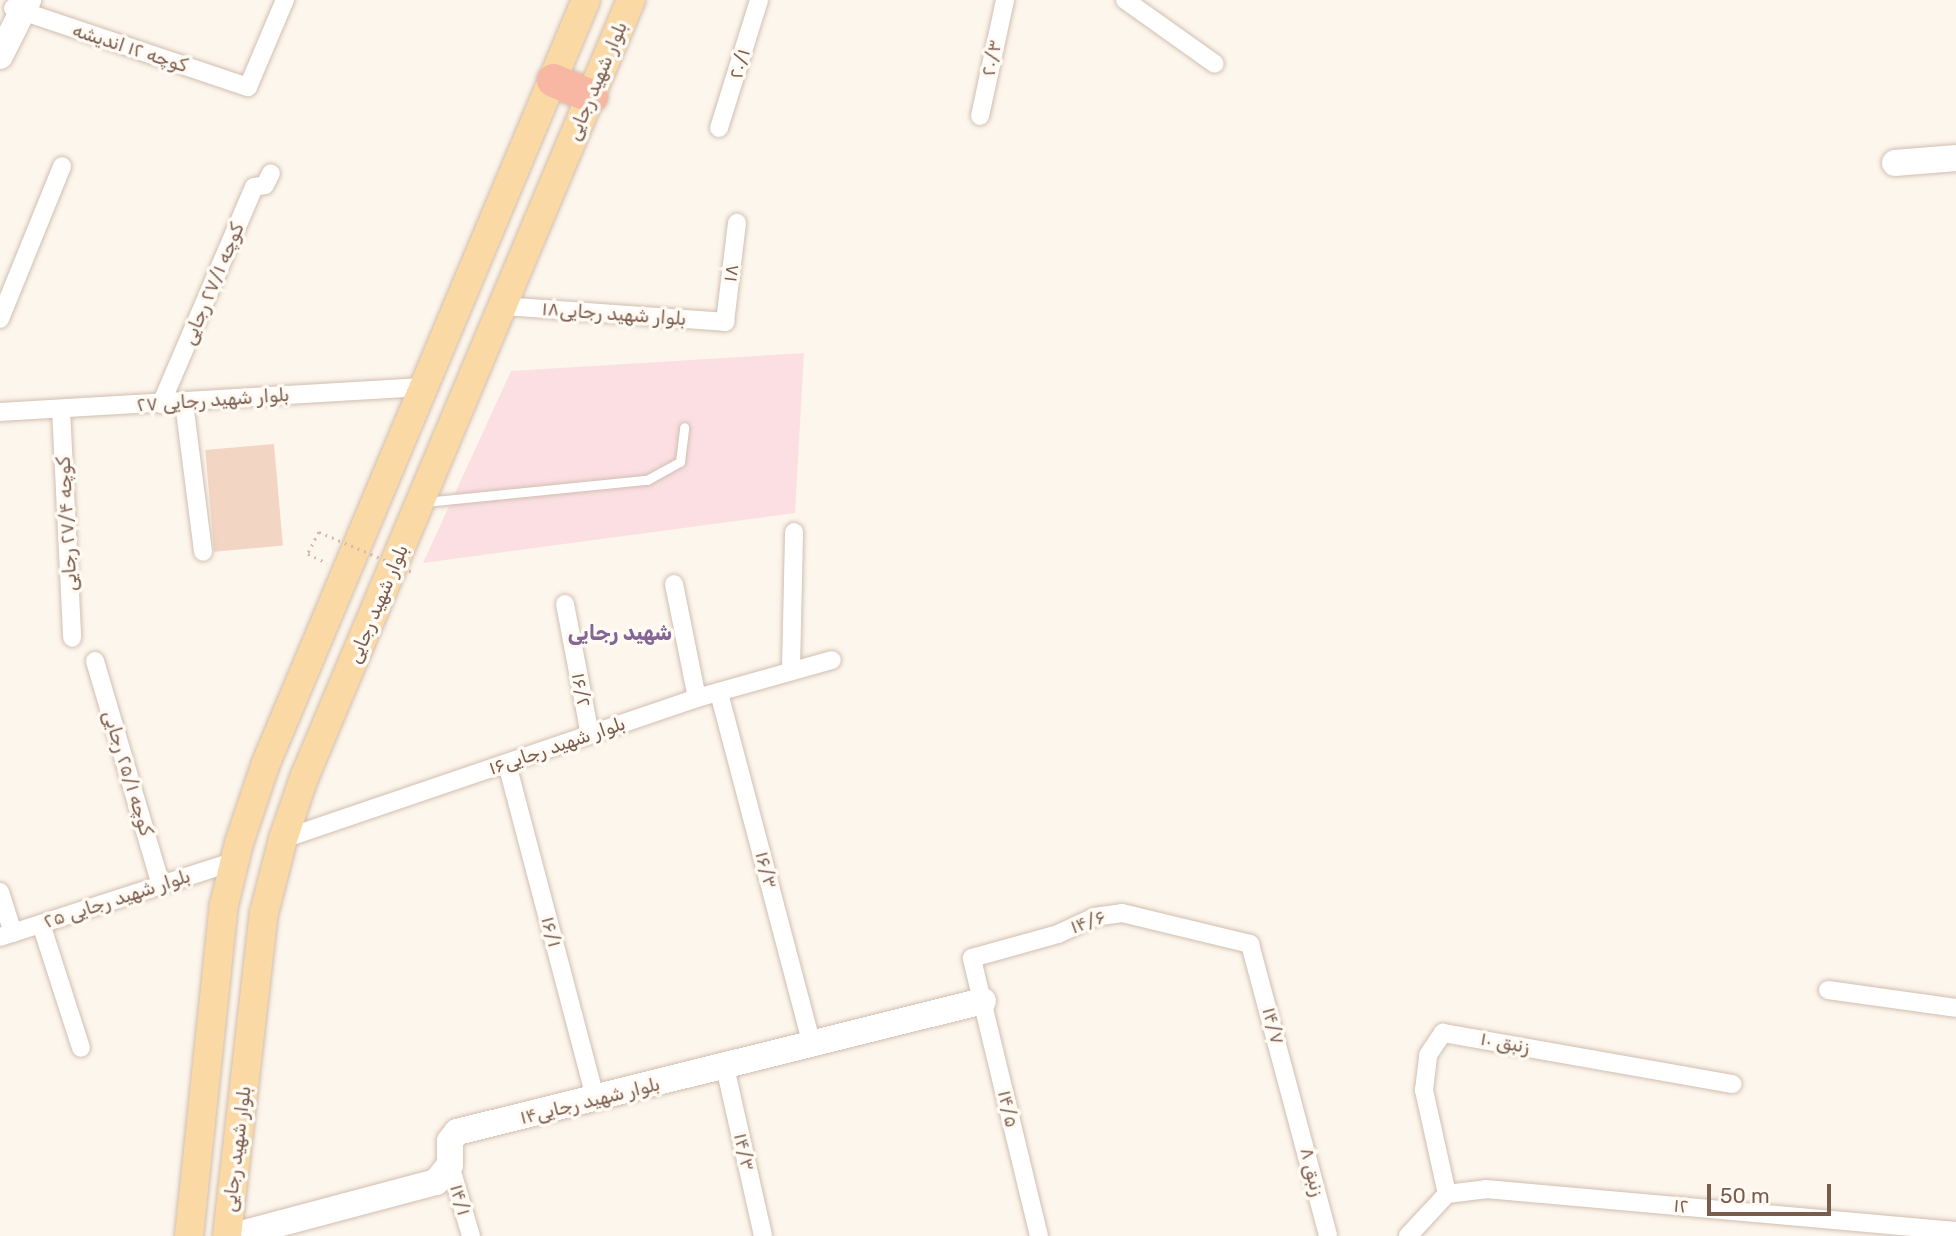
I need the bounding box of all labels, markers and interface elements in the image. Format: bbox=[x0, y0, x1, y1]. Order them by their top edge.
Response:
street label: بلوار شهید رجایی bbox=[562, 18, 632, 144]
street label: کوچه ۱۲ اندیشه bbox=[70, 19, 190, 77]
street label: ۲۰/۳ bbox=[977, 38, 1007, 78]
street label: ۲۰/۱ bbox=[725, 46, 755, 82]
street label: کوچه ۲۷/۱ رجایی bbox=[177, 220, 249, 348]
street label: ۱۸ bbox=[719, 263, 743, 283]
street label: بلوار شهید رجایی۱۸ bbox=[541, 298, 687, 330]
street label: ۲۷ بلوار شهید رجایی bbox=[136, 383, 290, 417]
street label: کوچه ۲۷/۴ رجایی bbox=[52, 456, 82, 592]
street label: بلوار شهید رجایی bbox=[343, 541, 413, 667]
district label: شهید رجایی bbox=[568, 620, 672, 646]
street label: ۱۶/۲ bbox=[567, 671, 595, 709]
street label: کوچه ۲۵/۱ رجایی bbox=[98, 708, 158, 838]
street label: بلوار شهید رجایی۱۶ bbox=[486, 712, 628, 780]
street label: ۱۶/۳ bbox=[750, 849, 782, 891]
street label: ۲۵ بلوار شهید رجایی bbox=[41, 865, 193, 933]
street label: ۱۴/۶ bbox=[1067, 905, 1109, 939]
street label: ۱۶/۱ bbox=[536, 914, 566, 950]
street label: ۱۴/۷ bbox=[1257, 1005, 1289, 1047]
street label: زنبق ۱۰ bbox=[1479, 1027, 1531, 1059]
street label: بلوار شهید رجایی۱۴ bbox=[518, 1073, 662, 1129]
street label: بلوار شهید رجایی bbox=[218, 1085, 256, 1213]
street label: ۱۴/۵ bbox=[993, 1088, 1023, 1130]
street label: ۱۴/۳ bbox=[729, 1131, 759, 1173]
street label: زنبق ۸ bbox=[1295, 1145, 1329, 1199]
scale bar bbox=[1711, 1170, 1835, 1214]
street label: ۱۴/۱ bbox=[445, 1182, 475, 1218]
text: 50 m bbox=[1720, 1183, 1770, 1208]
street label: ۱۲ bbox=[1672, 1194, 1690, 1218]

